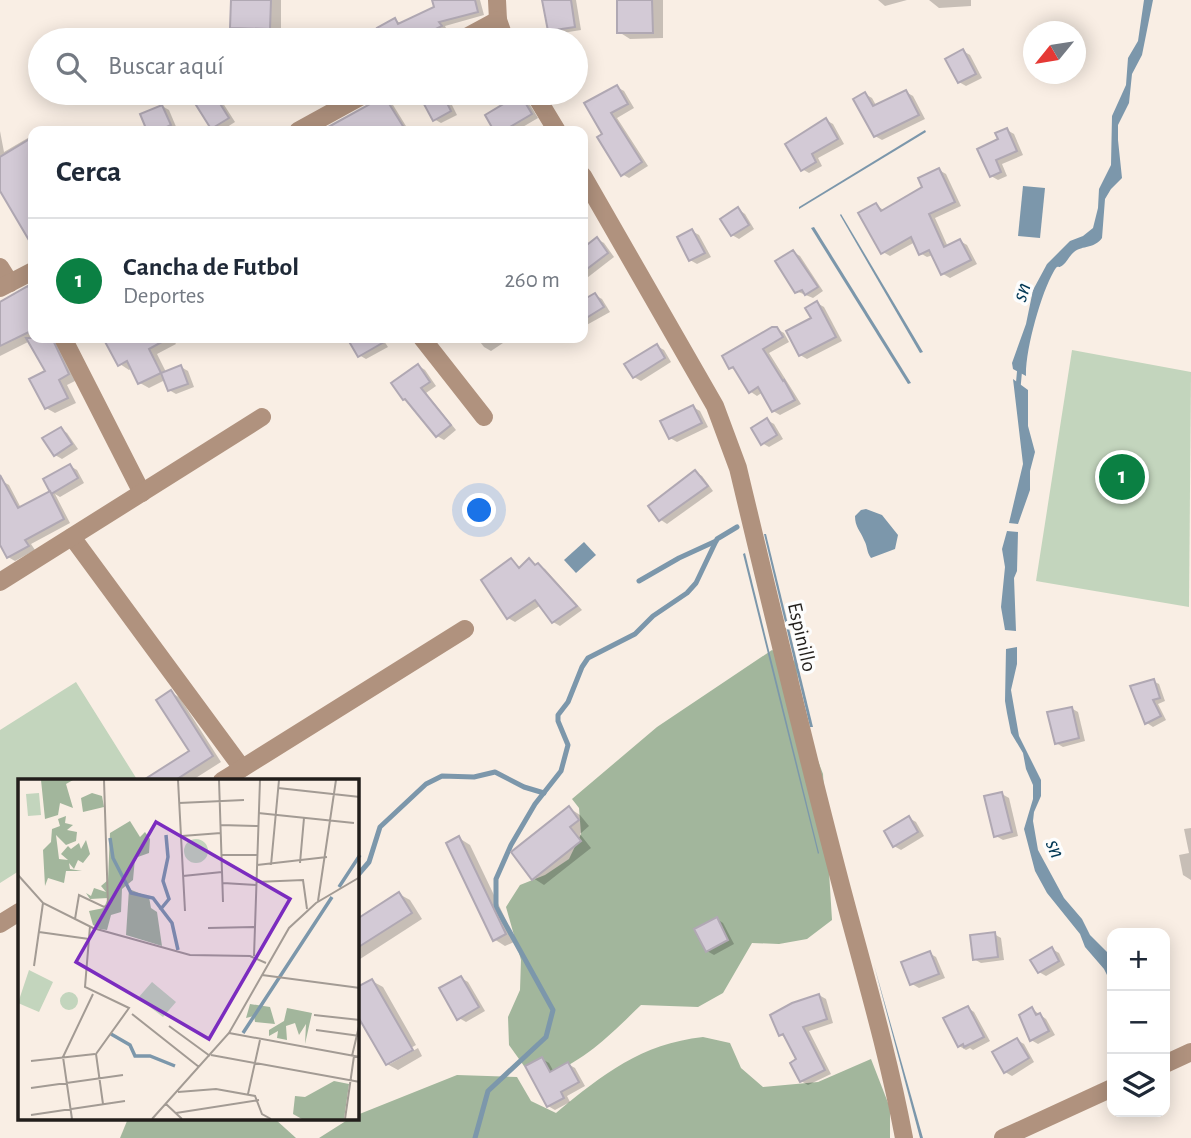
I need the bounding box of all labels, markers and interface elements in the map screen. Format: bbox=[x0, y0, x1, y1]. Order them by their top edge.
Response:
north arrow bbox=[1023, 21, 1086, 84]
search box bbox=[28, 28, 588, 105]
icon: search bbox=[52, 48, 90, 86]
text: Buscar aquí bbox=[108, 53, 224, 79]
text: Cerca bbox=[56, 157, 121, 187]
text: Cancha de Futbol bbox=[123, 254, 299, 280]
text: 1 bbox=[75, 269, 83, 292]
text: 260 m bbox=[504, 269, 560, 292]
water label: sn bbox=[1008, 280, 1036, 305]
text: Deportes bbox=[123, 285, 205, 308]
pin: 1 bbox=[1099, 451, 1145, 503]
your location bbox=[462, 493, 496, 527]
street label: Espinillo bbox=[784, 600, 820, 674]
inset map bbox=[18, 779, 359, 1120]
water label: sn bbox=[1040, 835, 1069, 862]
map controls bbox=[1107, 928, 1170, 1117]
button: + bbox=[1107, 928, 1170, 991]
button: − bbox=[1107, 991, 1170, 1054]
button: layers bbox=[1107, 1054, 1170, 1117]

